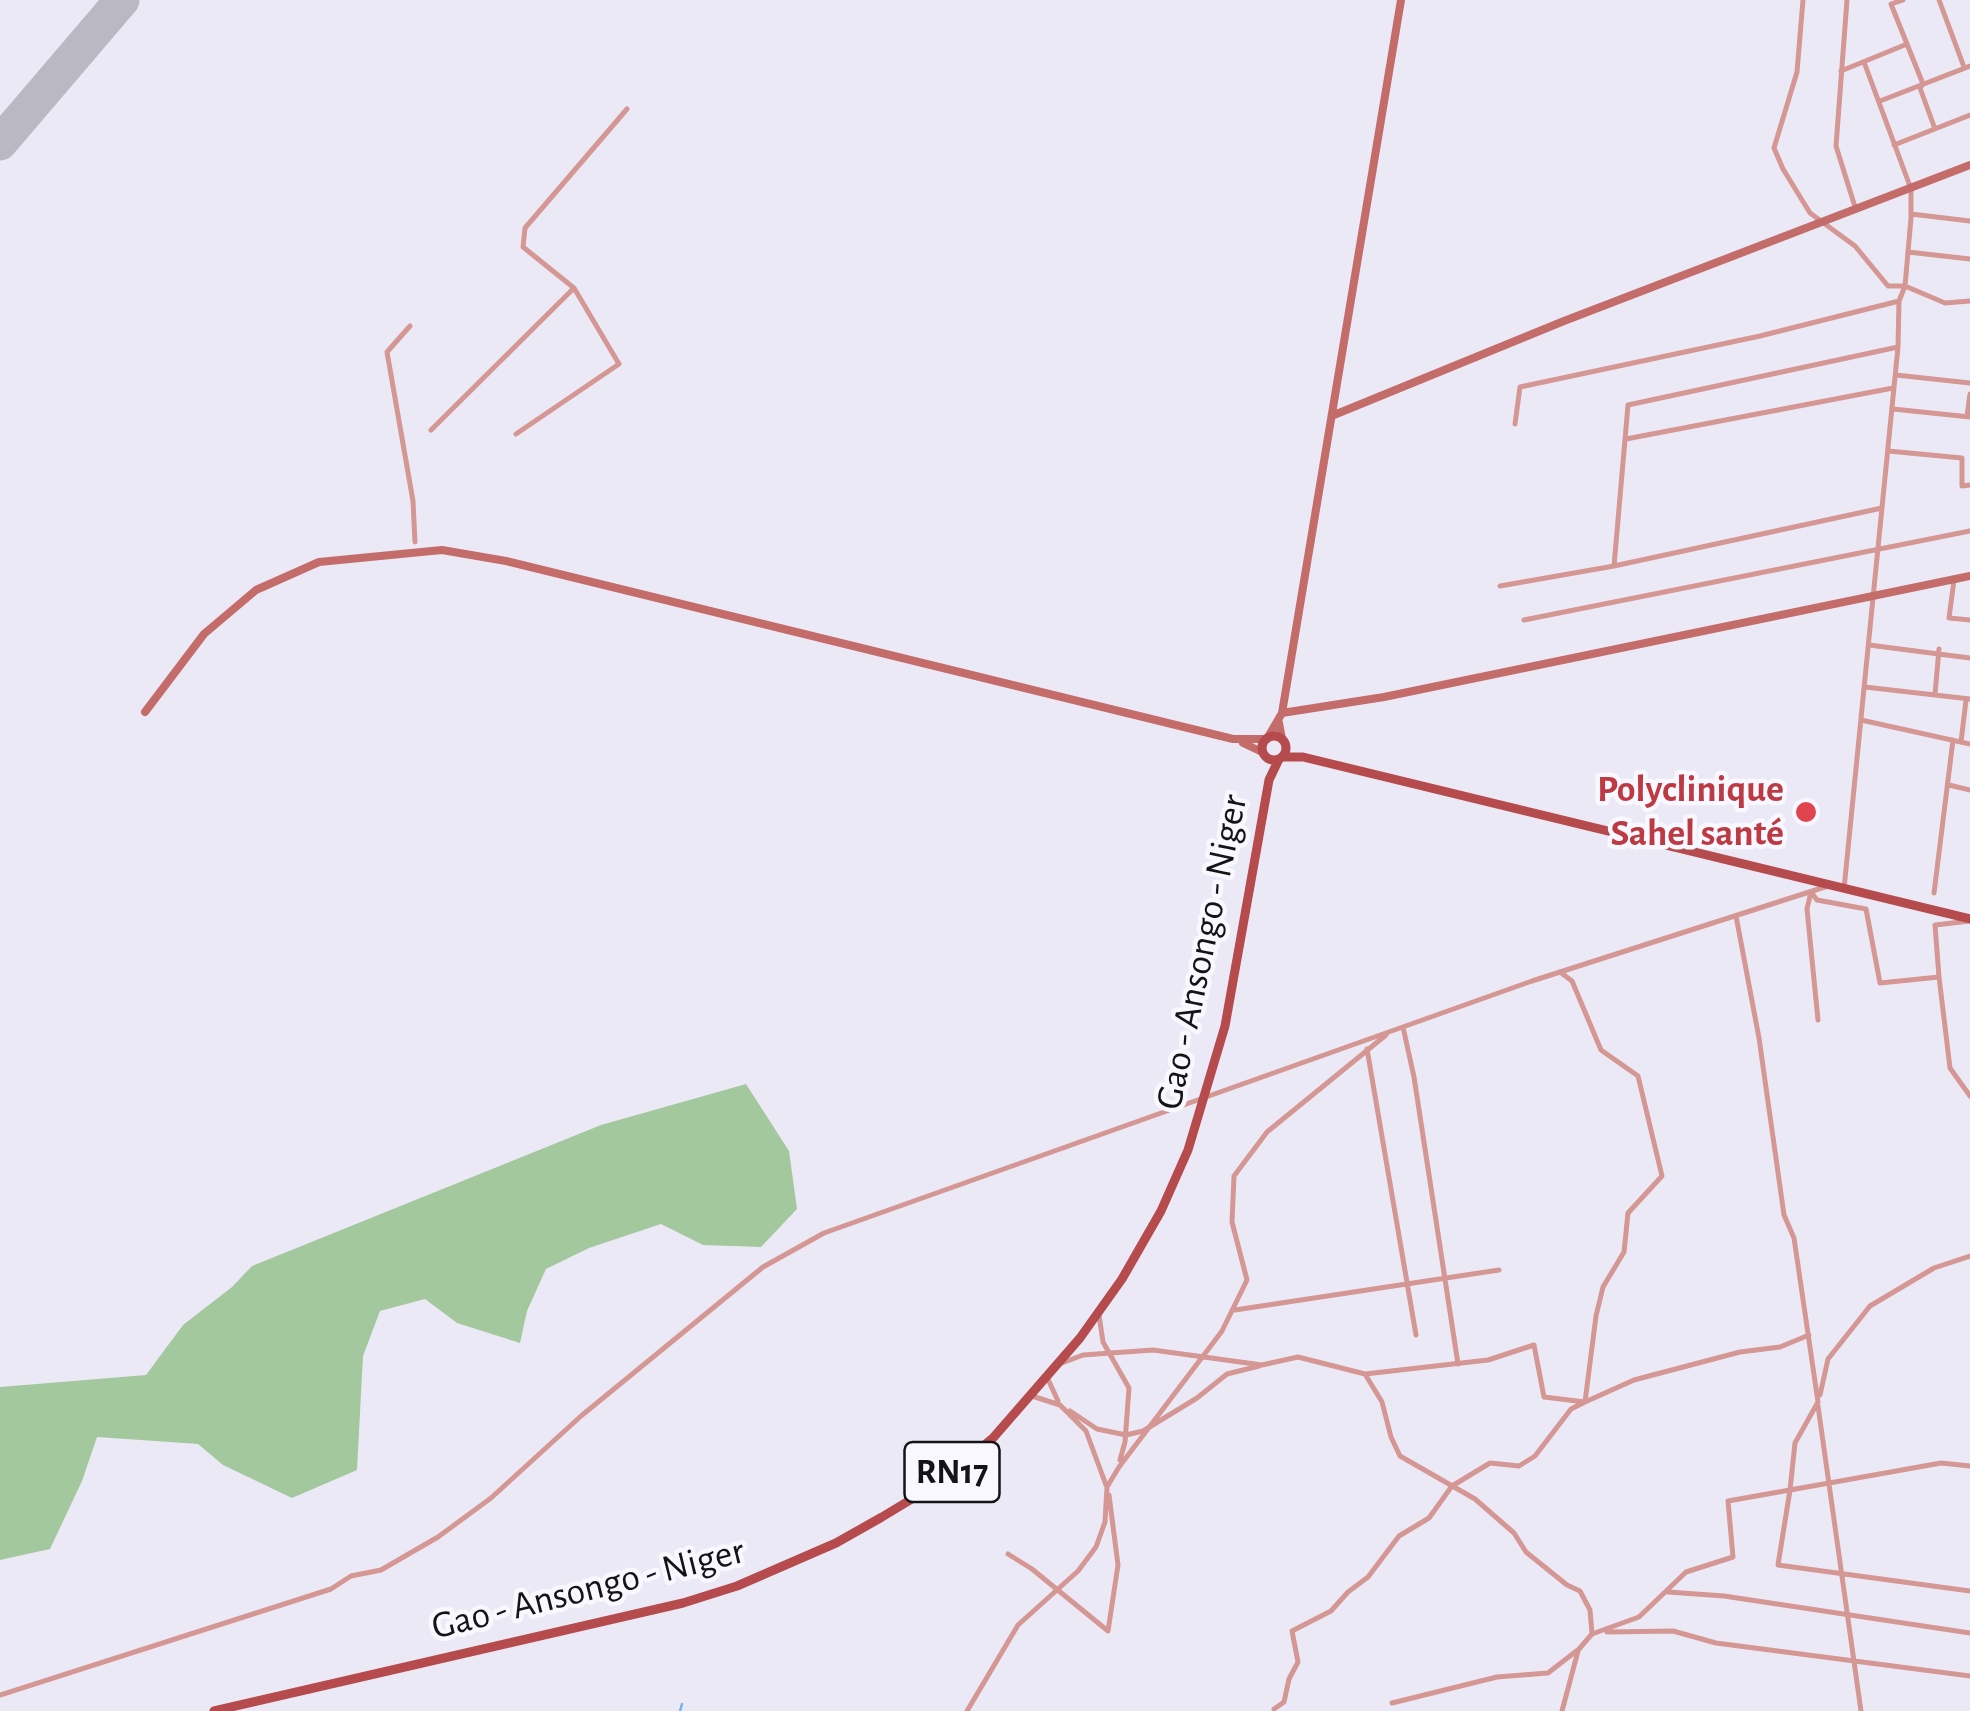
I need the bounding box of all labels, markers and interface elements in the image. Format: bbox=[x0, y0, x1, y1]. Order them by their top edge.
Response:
place label: Polyclinique Sahel santé bbox=[1597, 767, 1784, 856]
street label: Gao - Ansongo - Niger bbox=[1146, 790, 1258, 1114]
marker: Polyclinique Sahel santé bbox=[1793, 799, 1819, 825]
road number: RN17 bbox=[904, 1442, 1000, 1502]
street label: Gao - Ansongo - Niger bbox=[427, 1528, 749, 1650]

